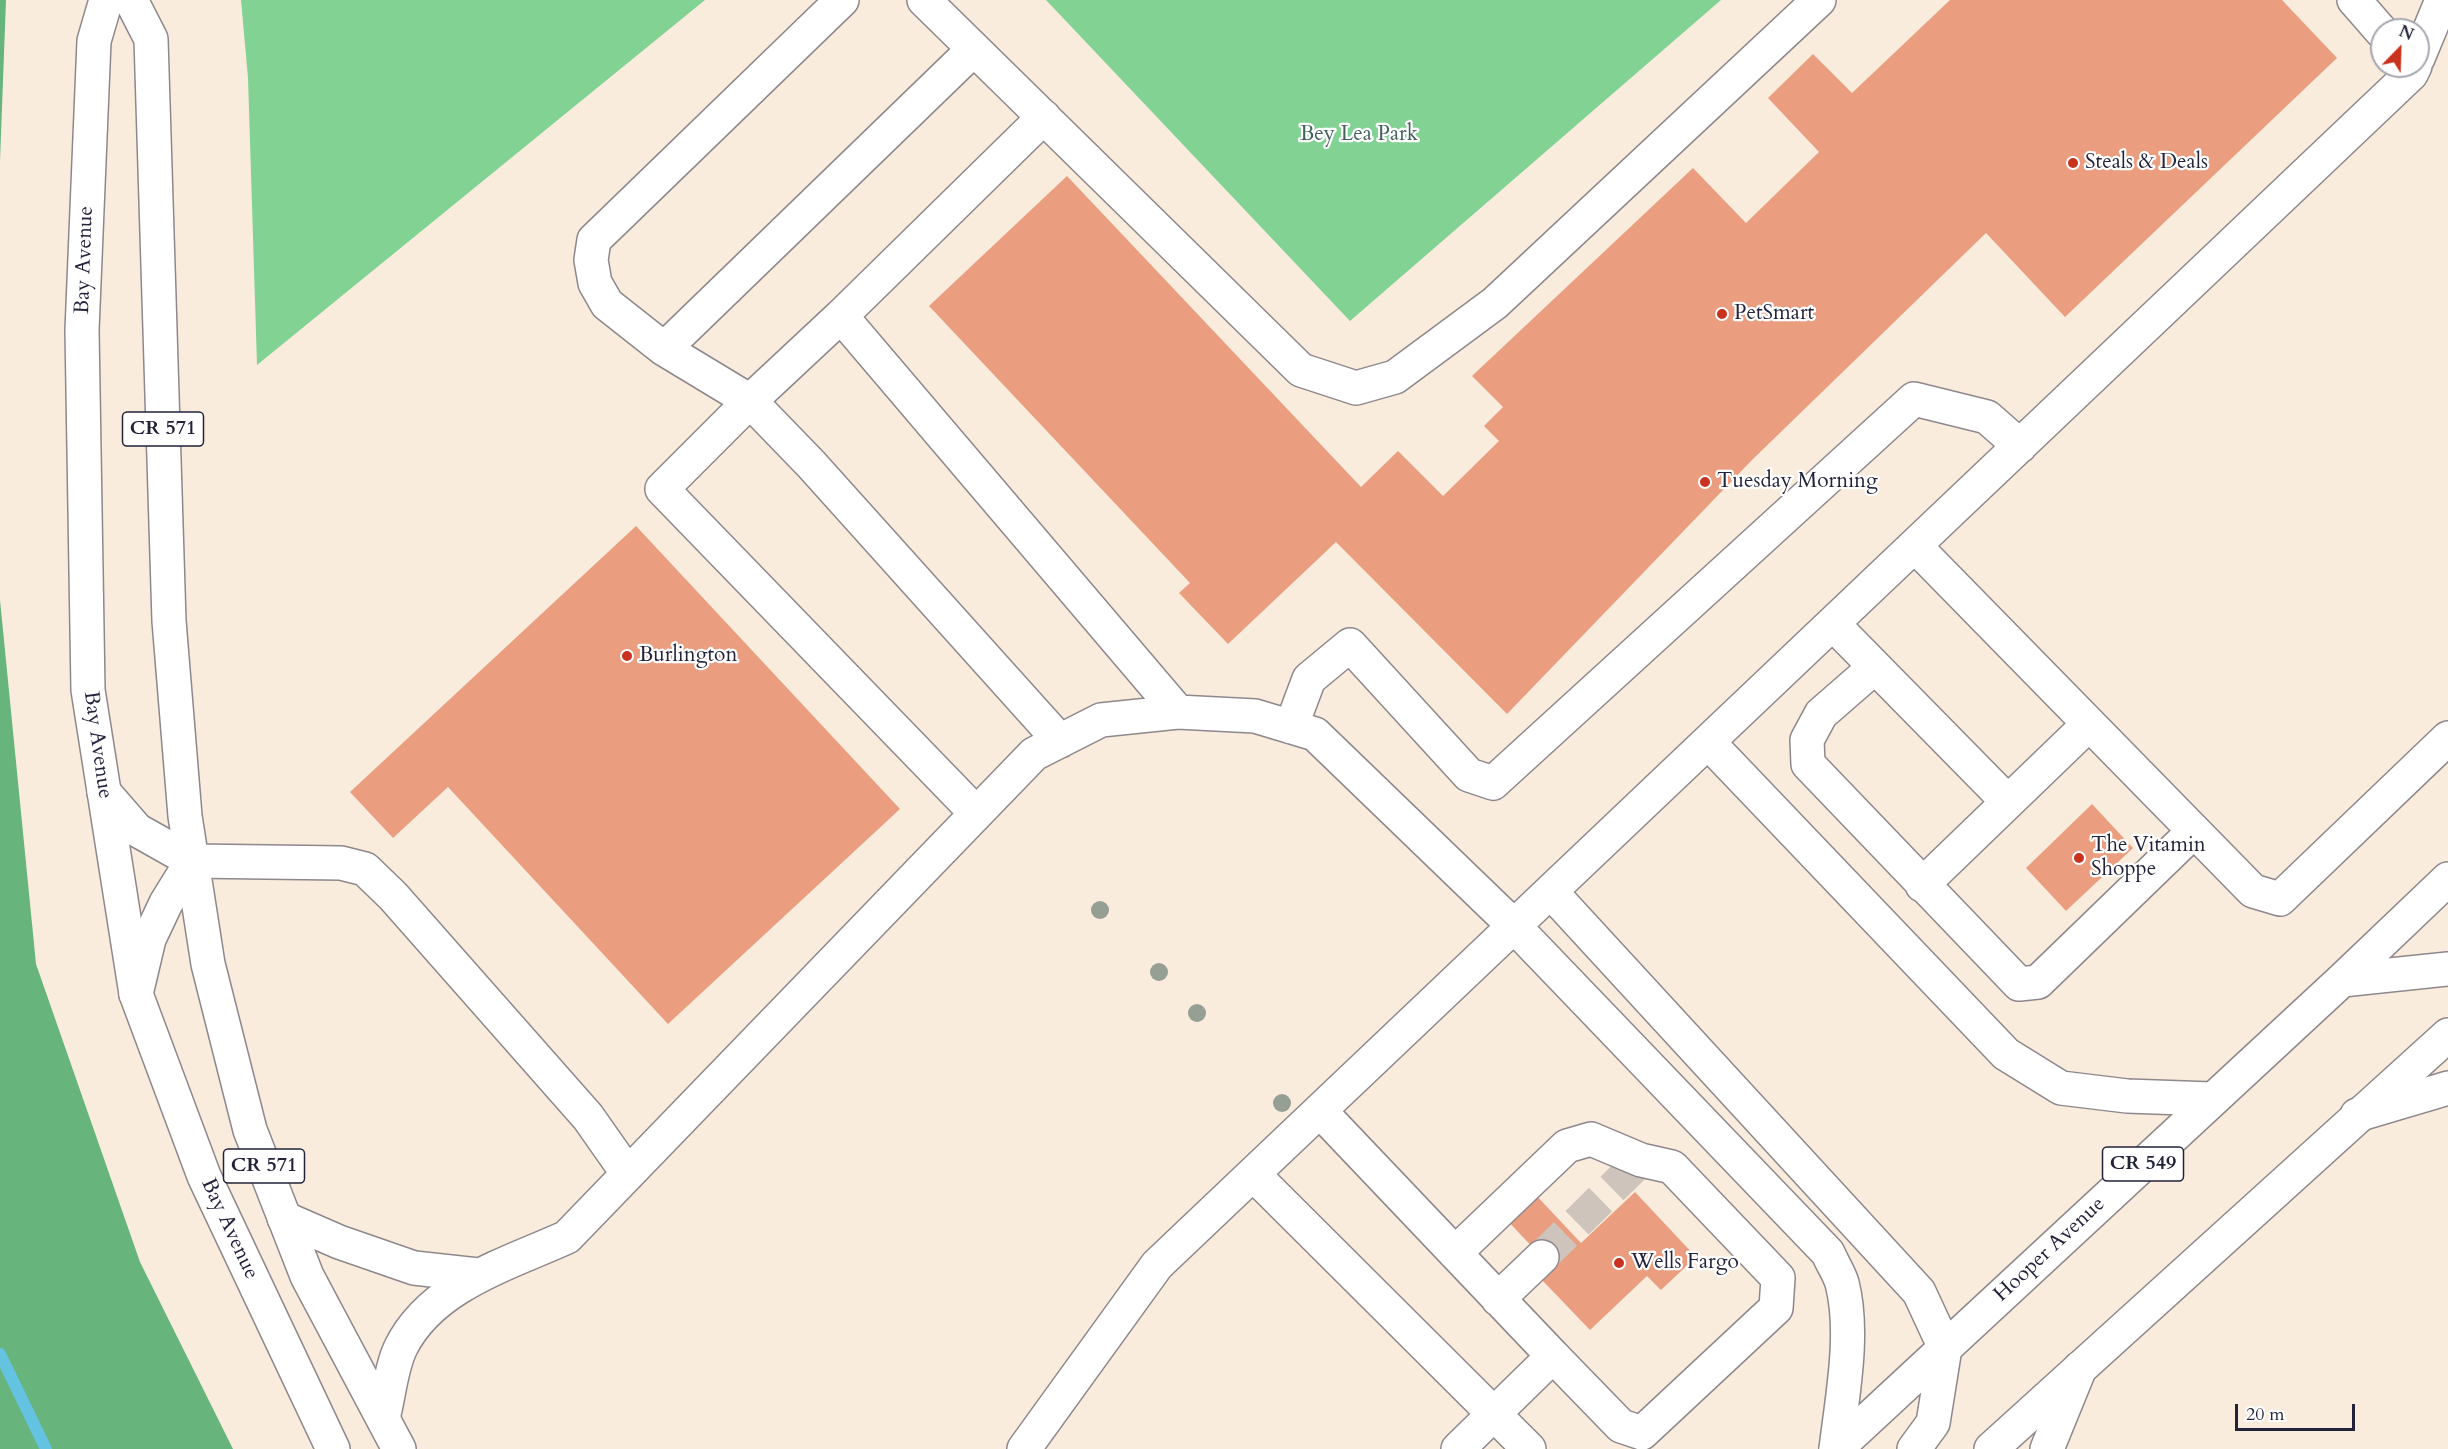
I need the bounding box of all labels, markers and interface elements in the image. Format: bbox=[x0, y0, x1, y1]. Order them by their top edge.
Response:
north arrow bbox=[2370, 18, 2430, 78]
text: N bbox=[2396, 20, 2417, 46]
park label: Bey Lea Park bbox=[1300, 122, 1418, 148]
place label: Steals & Deals bbox=[2085, 150, 2208, 176]
marker: Steals & Deals bbox=[2066, 156, 2080, 170]
street label: Bay Avenue bbox=[71, 206, 99, 314]
place label: PetSmart bbox=[1734, 301, 1814, 327]
marker: PetSmart bbox=[1715, 307, 1729, 321]
road number: CR 571 bbox=[122, 412, 204, 446]
place label: Tuesday Morning bbox=[1717, 469, 1878, 495]
marker: Tuesday Morning bbox=[1698, 475, 1712, 489]
place label: Burlington bbox=[639, 643, 737, 669]
marker: Burlington bbox=[620, 649, 634, 663]
street label: Bay Avenue bbox=[77, 690, 117, 800]
place label: The Vitamin Shoppe bbox=[2091, 833, 2206, 883]
marker: The Vitamin Shoppe bbox=[2072, 851, 2086, 865]
road number: CR 549 bbox=[2102, 1147, 2184, 1181]
road number: CR 571 bbox=[224, 1149, 304, 1183]
street label: Bay Avenue bbox=[195, 1175, 263, 1283]
street label: Hooper Avenue bbox=[1989, 1192, 2111, 1308]
place label: Wells Fargo bbox=[1631, 1250, 1739, 1276]
marker: Wells Fargo bbox=[1612, 1256, 1626, 1270]
scale bar bbox=[2238, 1392, 2358, 1430]
text: 20 m bbox=[2246, 1402, 2285, 1427]

